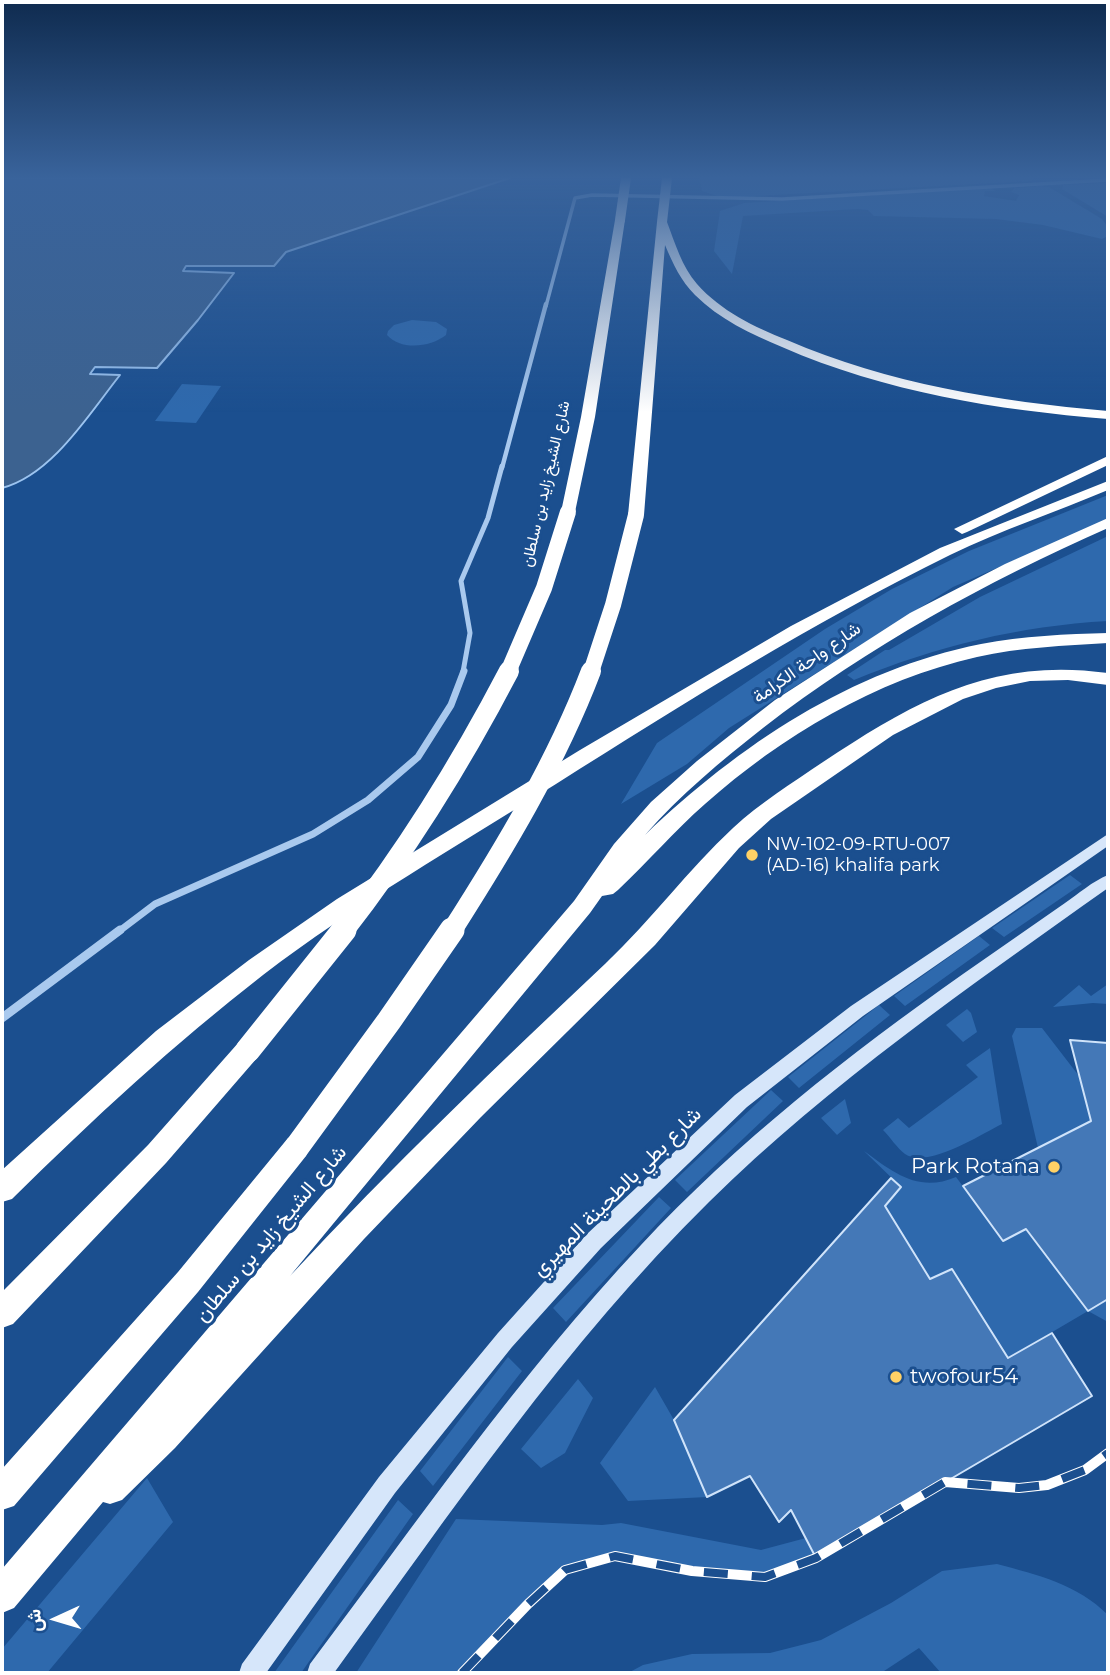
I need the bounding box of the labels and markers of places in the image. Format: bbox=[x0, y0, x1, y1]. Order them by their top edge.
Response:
place label: NW-102-09-RTU-007 (AD-16) khalifa park bbox=[766, 834, 950, 876]
marker: NW-102-09-RTU-007 (AD-16) khalifa park bbox=[744, 847, 760, 863]
place label: Park Rotana bbox=[911, 1154, 1040, 1180]
marker: Park Rotana bbox=[1046, 1159, 1062, 1175]
place label: twofour54 bbox=[910, 1364, 1018, 1390]
marker: twofour54 bbox=[888, 1369, 904, 1385]

